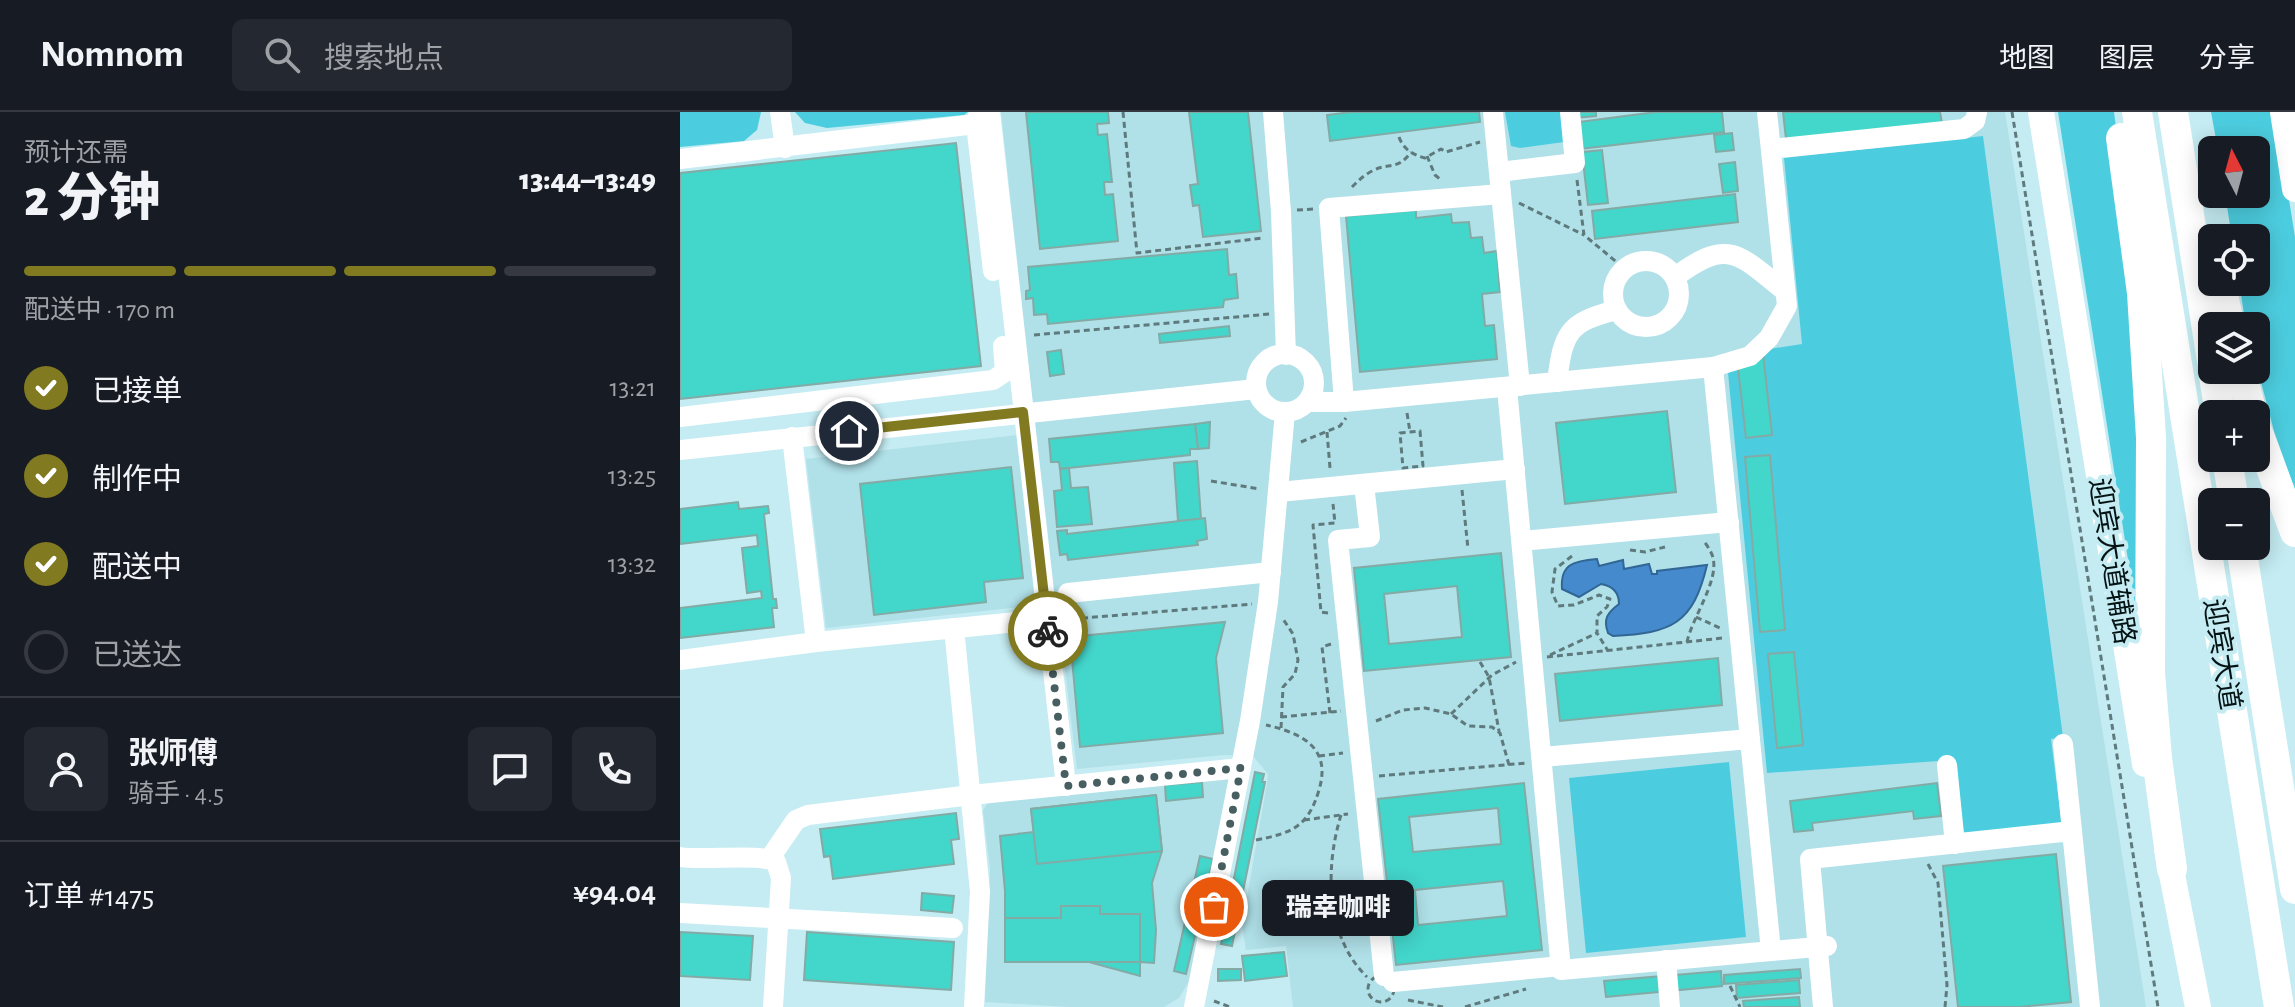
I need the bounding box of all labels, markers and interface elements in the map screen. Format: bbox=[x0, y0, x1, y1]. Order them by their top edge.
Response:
search box bbox=[232, 19, 792, 91]
icon: search bbox=[260, 33, 304, 77]
text: Nomnom bbox=[40, 36, 184, 74]
text: 搜索地点 bbox=[324, 44, 444, 74]
text: 地图 bbox=[1999, 45, 2055, 73]
text: 图层 bbox=[2099, 45, 2155, 73]
text: 分享 bbox=[2199, 45, 2255, 73]
north arrow bbox=[2198, 136, 2270, 208]
map controls bbox=[2198, 136, 2270, 560]
text: 预计还需 bbox=[24, 140, 128, 166]
text: 13:44–13:49 bbox=[519, 165, 656, 195]
text: 2 分钟 bbox=[24, 173, 160, 225]
button: locate bbox=[2198, 224, 2270, 296]
text: 配送中 · 170 m bbox=[24, 297, 175, 323]
button: layers bbox=[2198, 312, 2270, 384]
icon: check bbox=[24, 366, 68, 410]
text: 13:21 bbox=[610, 375, 656, 401]
text: 已接单 bbox=[92, 377, 182, 407]
pin bbox=[815, 397, 883, 465]
button: + bbox=[2198, 400, 2270, 472]
icon: home bbox=[827, 409, 871, 453]
icon: check bbox=[24, 454, 68, 498]
text: 13:25 bbox=[608, 463, 656, 489]
text: 制作中 bbox=[92, 465, 182, 495]
street label: 迎宾大道辅路 bbox=[2084, 476, 2140, 646]
button: − bbox=[2198, 488, 2270, 560]
icon: check bbox=[24, 542, 68, 586]
text: 13:32 bbox=[608, 551, 656, 577]
text: 配送中 bbox=[92, 553, 182, 583]
courier bbox=[1008, 591, 1088, 671]
street label: 迎宾大道 bbox=[2198, 596, 2246, 712]
icon: bike bbox=[1026, 609, 1070, 653]
text: 已送达 bbox=[92, 641, 182, 671]
button: person bbox=[24, 727, 108, 811]
button: chat bbox=[468, 727, 552, 811]
button: phone bbox=[572, 727, 656, 811]
text: 张师傅 bbox=[128, 739, 218, 769]
text: 骑手 · 4.5 bbox=[128, 781, 224, 807]
pin bbox=[1180, 873, 1248, 941]
text: ¥94.04 bbox=[573, 878, 656, 908]
callout: 瑞幸咖啡 bbox=[1262, 879, 1414, 935]
text: 订单 #1475 bbox=[24, 882, 154, 912]
icon: bag bbox=[1192, 885, 1236, 929]
text: 瑞幸咖啡 bbox=[1286, 895, 1390, 921]

